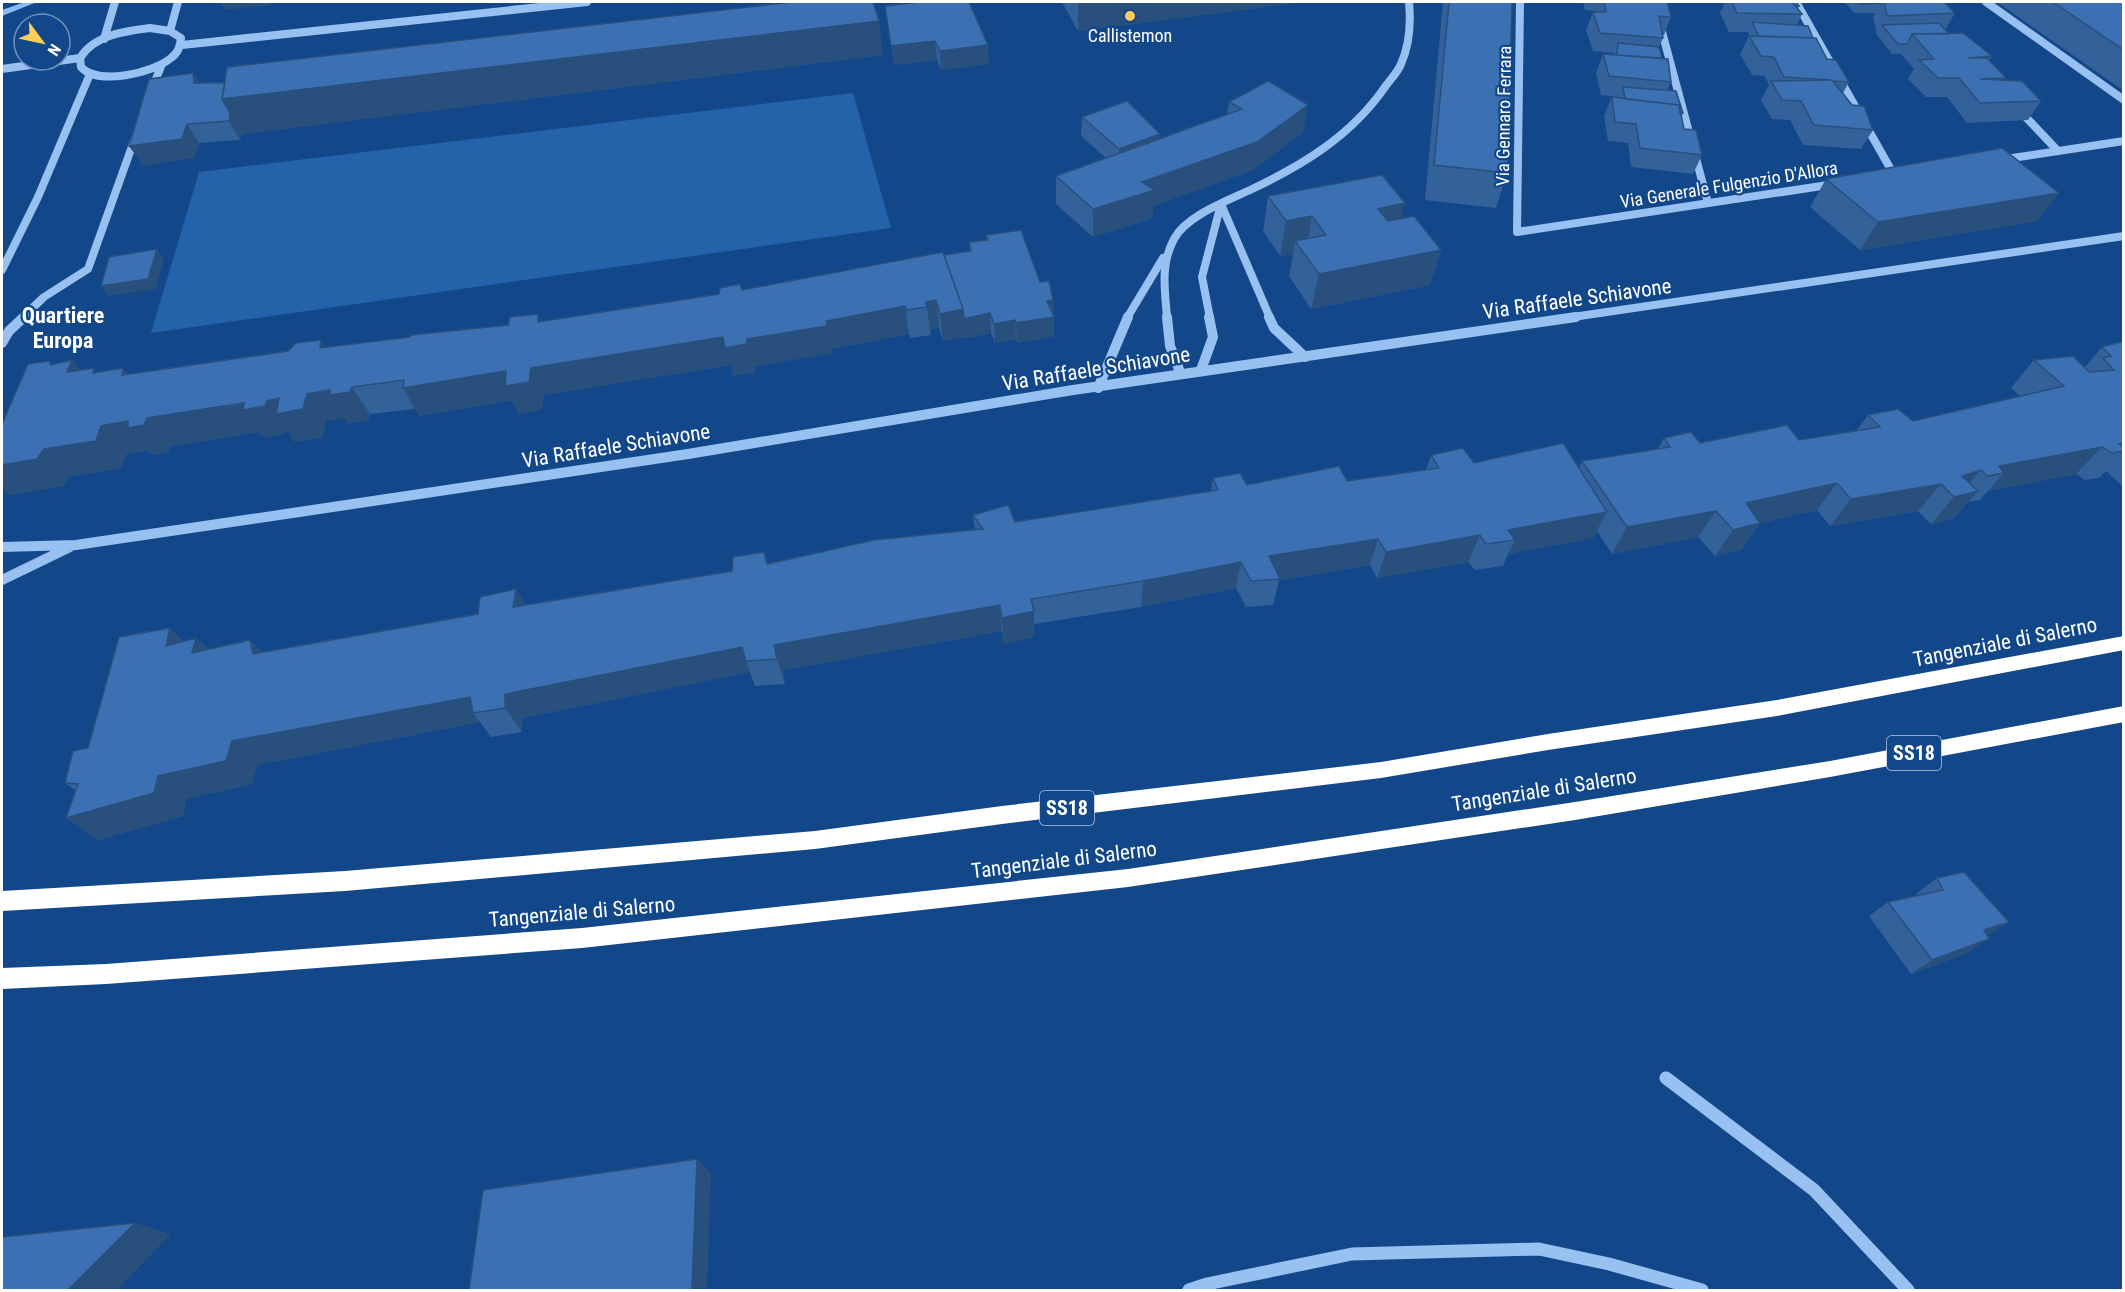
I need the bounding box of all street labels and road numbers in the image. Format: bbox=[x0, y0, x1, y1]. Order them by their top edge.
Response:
street label: Via Gennaro Ferrara bbox=[1492, 46, 1515, 186]
street label: Via Generale Fulgenzio D'Allora bbox=[1619, 157, 1839, 212]
street label: Via Raffaele Schiavone bbox=[1481, 274, 1673, 324]
street label: Via Raffaele Schiavone bbox=[1000, 342, 1192, 396]
street label: Via Raffaele Schiavone bbox=[520, 419, 712, 473]
street label: Tangenziale di Salerno bbox=[1911, 612, 2099, 672]
road number: SS18 bbox=[1887, 736, 1941, 770]
street label: Tangenziale di Salerno bbox=[1450, 764, 1638, 816]
road number: SS18 bbox=[1040, 791, 1094, 825]
street label: Tangenziale di Salerno bbox=[970, 837, 1158, 883]
street label: Tangenziale di Salerno bbox=[488, 892, 676, 932]

